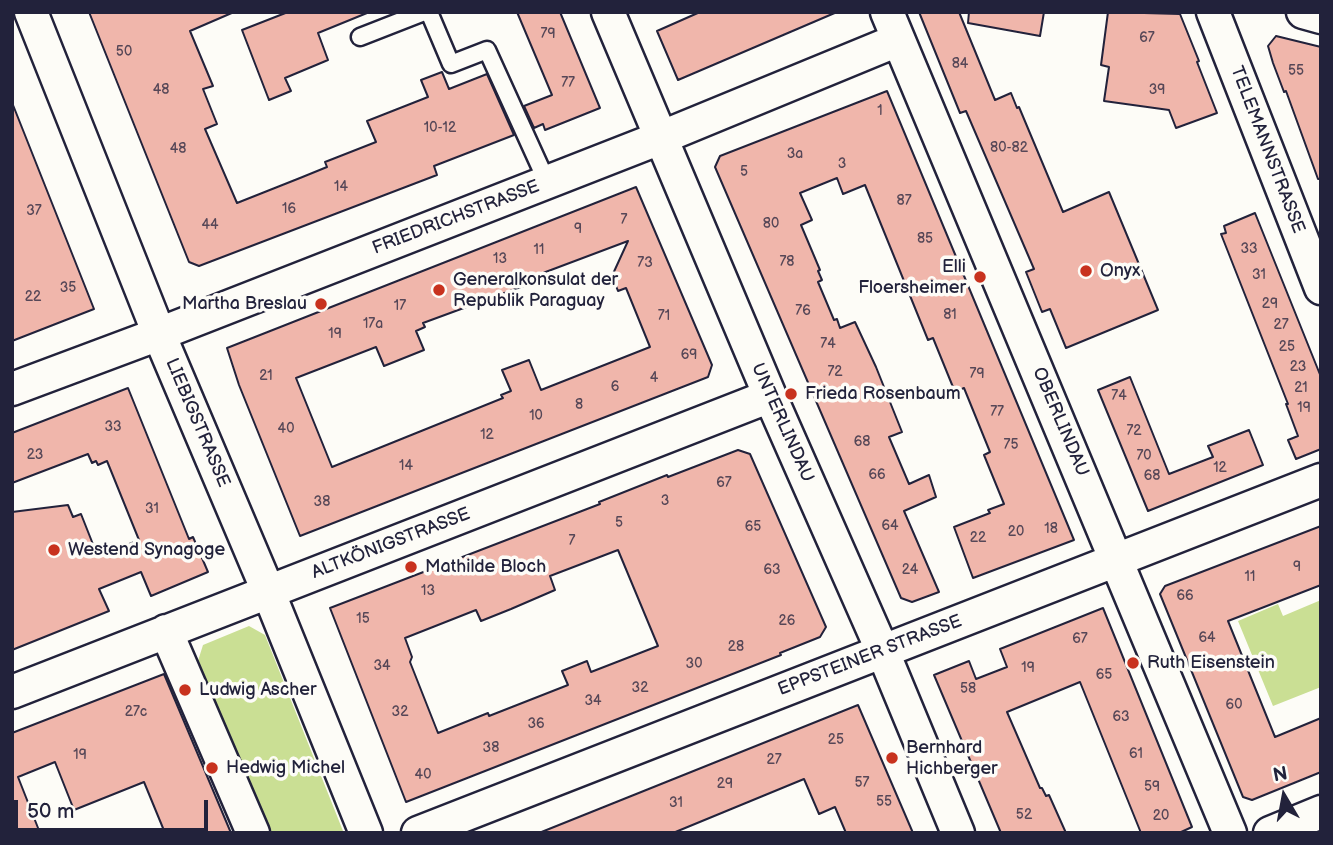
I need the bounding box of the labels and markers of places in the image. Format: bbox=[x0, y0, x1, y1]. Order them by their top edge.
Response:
place label: Elli Floersheimer bbox=[858, 256, 966, 298]
place label: Onyx bbox=[1100, 260, 1140, 282]
marker: Onyx bbox=[1078, 263, 1094, 279]
place label: Generalkonsulat der Republik Paraguay bbox=[453, 269, 618, 312]
marker: Elli Floersheimer bbox=[972, 269, 988, 285]
marker: Generalkonsulat der Republik Paraguay bbox=[431, 282, 447, 298]
place label: Martha Breslau bbox=[182, 293, 307, 315]
marker: Martha Breslau bbox=[313, 296, 329, 312]
place label: Frieda Rosenbaum bbox=[805, 383, 961, 405]
marker: Frieda Rosenbaum bbox=[783, 386, 799, 402]
place label: Westend Synagoge bbox=[68, 539, 225, 561]
marker: Westend Synagoge bbox=[46, 542, 62, 558]
place label: Mathilde Bloch bbox=[425, 556, 546, 578]
marker: Mathilde Bloch bbox=[403, 559, 419, 575]
place label: Ruth Eisenstein bbox=[1147, 652, 1275, 674]
marker: Ruth Eisenstein bbox=[1125, 655, 1141, 671]
place label: Ludwig Ascher bbox=[199, 679, 316, 701]
marker: Ludwig Ascher bbox=[177, 682, 193, 698]
place label: Bernhard Hichberger bbox=[906, 737, 998, 780]
marker: Bernhard Hichberger bbox=[884, 750, 900, 766]
place label: Hedwig Michel bbox=[226, 757, 345, 779]
marker: Hedwig Michel bbox=[204, 760, 220, 776]

